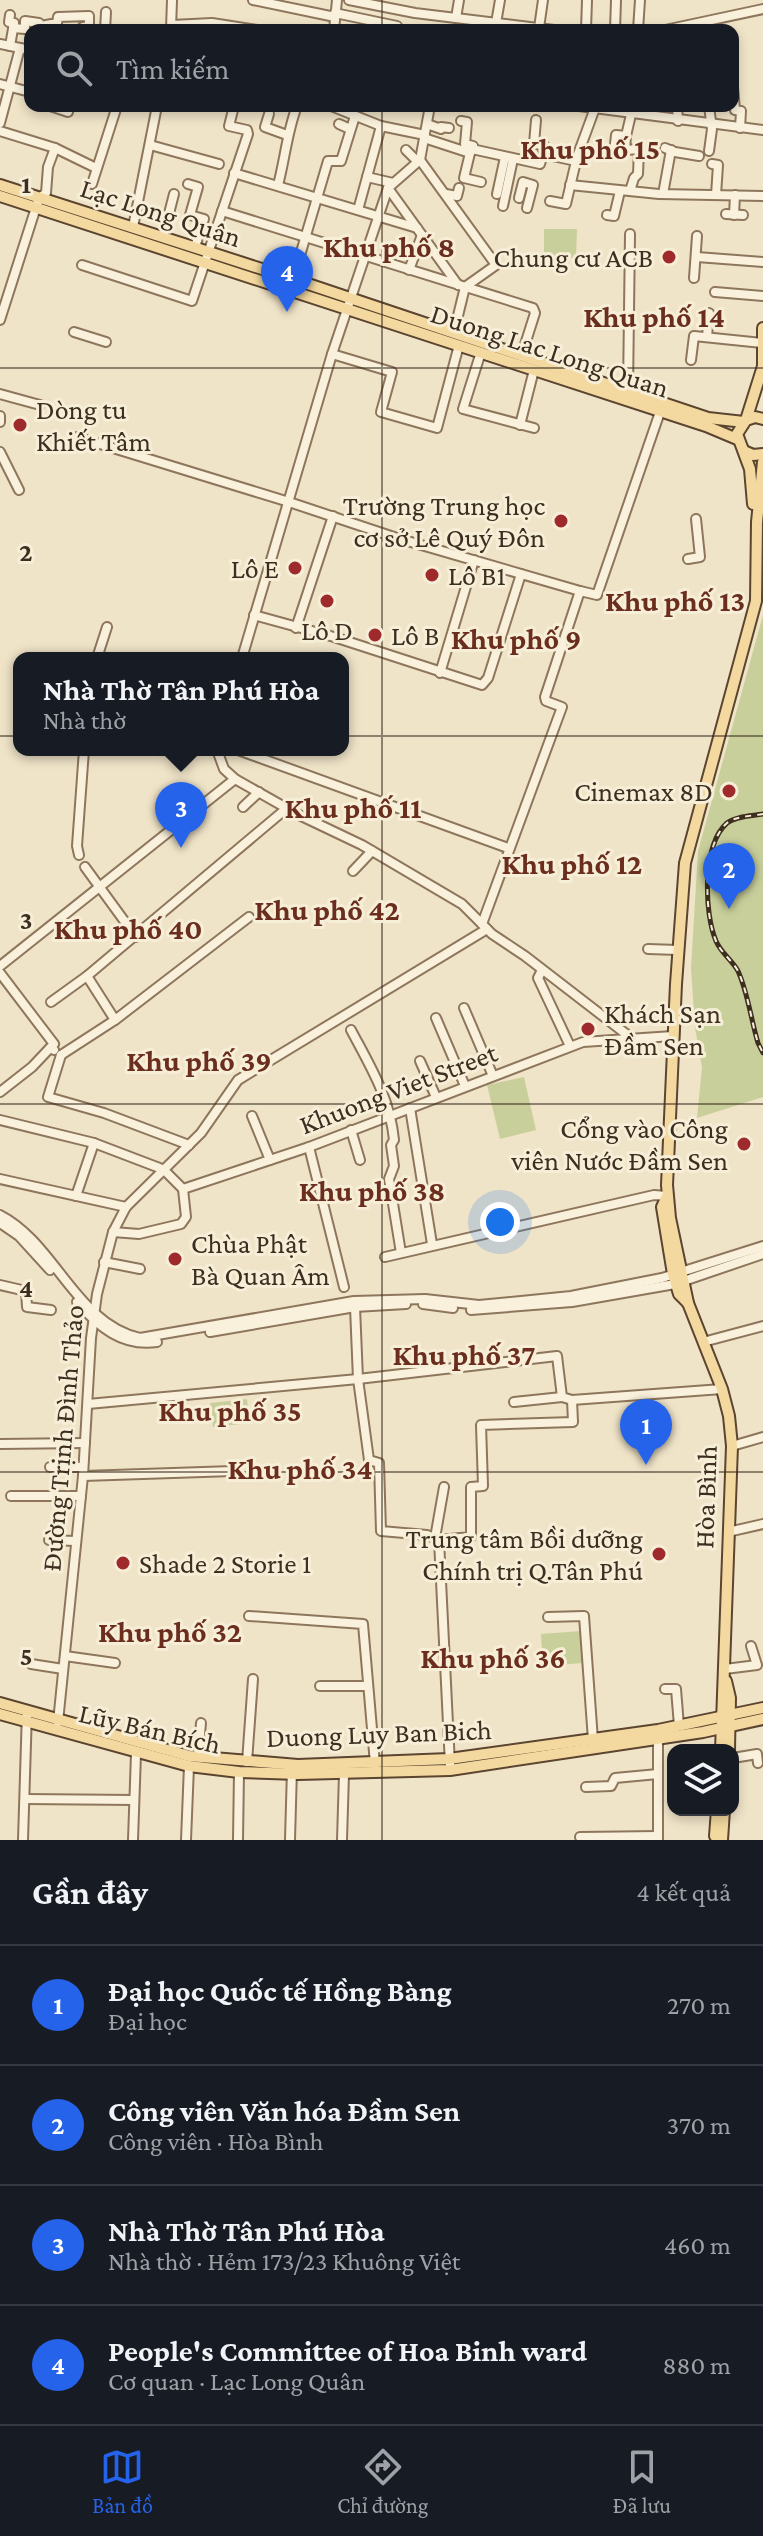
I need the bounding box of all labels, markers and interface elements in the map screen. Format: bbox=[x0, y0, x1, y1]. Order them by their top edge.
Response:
search box bbox=[24, 24, 739, 112]
icon: search bbox=[52, 46, 96, 90]
text: Tìm kiếm bbox=[116, 52, 229, 85]
district label: Khu phố 15 bbox=[520, 132, 660, 165]
text: 1 bbox=[21, 170, 31, 199]
street label: Lạc Long Quân bbox=[77, 172, 245, 253]
district label: Khu phố 8 bbox=[323, 230, 455, 263]
place label: Chung cư ACB bbox=[493, 242, 653, 273]
pin: 4 bbox=[261, 246, 313, 312]
marker: Chung cư ACB bbox=[660, 248, 678, 266]
street label: Duong Lac Long Quan bbox=[427, 297, 673, 404]
district label: Khu phố 14 bbox=[583, 300, 725, 333]
place label: Dòng tu Khiết Tâm bbox=[36, 394, 151, 457]
marker: Dòng tu Khiết Tâm bbox=[11, 416, 29, 434]
place label: Trường Trung học cơ sở Lê Quý Đôn bbox=[343, 490, 545, 553]
marker: Trường Trung học cơ sở Lê Quý Đôn bbox=[552, 512, 570, 530]
text: 2 bbox=[19, 538, 33, 567]
place label: Lô E bbox=[231, 553, 279, 584]
marker: Lô E bbox=[286, 559, 304, 577]
place label: Lô B1 bbox=[448, 560, 506, 591]
marker: Lô B1 bbox=[423, 566, 441, 584]
district label: Khu phố 13 bbox=[605, 584, 745, 617]
marker: Lô D bbox=[318, 592, 336, 610]
place label: Lô D bbox=[301, 615, 353, 646]
place label: Lô B bbox=[391, 620, 439, 651]
district label: Khu phố 9 bbox=[451, 622, 581, 655]
marker: Lô B bbox=[366, 626, 384, 644]
popup bbox=[13, 652, 349, 756]
text: Nhà Thờ Tân Phú Hòa bbox=[43, 673, 319, 706]
text: Nhà thờ bbox=[43, 706, 126, 735]
place label: Cinemax 8D bbox=[574, 776, 713, 807]
pin: 3 bbox=[155, 782, 207, 848]
marker: Cinemax 8D bbox=[720, 782, 738, 800]
district label: Khu phố 11 bbox=[285, 791, 421, 824]
pin: 2 bbox=[703, 843, 755, 909]
district label: Khu phố 12 bbox=[502, 847, 642, 880]
district label: Khu phố 42 bbox=[254, 893, 400, 926]
text: 3 bbox=[20, 906, 32, 935]
district label: Khu phố 40 bbox=[54, 912, 202, 945]
place label: Khách Sạn Đầm Sen bbox=[604, 998, 721, 1061]
marker: Khách Sạn Đầm Sen bbox=[579, 1020, 597, 1038]
street label: Khuong Viet Street bbox=[295, 1036, 502, 1140]
district label: Khu phố 39 bbox=[126, 1044, 272, 1077]
place label: Cổng vào Công viên Nước Đầm Sen bbox=[510, 1113, 728, 1176]
marker: Cổng vào Công viên Nước Đầm Sen bbox=[735, 1135, 753, 1153]
district label: Khu phố 38 bbox=[299, 1174, 445, 1207]
your location bbox=[480, 1202, 520, 1242]
place label: Chùa Phật Bà Quan Âm bbox=[191, 1228, 330, 1291]
marker: Chùa Phật Bà Quan Âm bbox=[166, 1250, 184, 1268]
text: 4 bbox=[19, 1274, 33, 1303]
street label: Đường Trịnh Đình Thảo bbox=[35, 1303, 90, 1573]
district label: Khu phố 37 bbox=[392, 1338, 536, 1371]
district label: Khu phố 35 bbox=[158, 1394, 302, 1427]
pin: 1 bbox=[620, 1399, 672, 1465]
street label: Hòa Bình bbox=[688, 1445, 723, 1549]
district label: Khu phố 34 bbox=[227, 1452, 373, 1485]
place label: Trung tâm Bồi dưỡng Chính trị Q.Tân Phú bbox=[405, 1523, 643, 1586]
marker: Trung tâm Bồi dưỡng Chính trị Q.Tân Phú bbox=[650, 1545, 668, 1563]
place label: Shade 2 Storie 1 bbox=[139, 1548, 311, 1579]
marker: Shade 2 Storie 1 bbox=[114, 1554, 132, 1572]
district label: Khu phố 32 bbox=[98, 1615, 242, 1648]
district label: Khu phố 36 bbox=[420, 1641, 566, 1674]
text: 5 bbox=[20, 1642, 32, 1671]
street label: Lũy Bán Bích bbox=[76, 1697, 224, 1760]
street label: Duong Luy Ban Bich bbox=[266, 1714, 492, 1753]
map controls bbox=[667, 1744, 739, 1816]
button: layers bbox=[667, 1744, 739, 1816]
text: Gần đây bbox=[32, 1874, 148, 1911]
text: 4 kết quả bbox=[637, 1878, 731, 1907]
text: Đại học Quốc tế Hồng Bàng bbox=[108, 1974, 452, 2007]
text: 1 bbox=[53, 1991, 63, 2020]
text: 270 m bbox=[667, 1991, 731, 2020]
text: Đại học bbox=[108, 2007, 187, 2036]
text: Công viên Văn hóa Đầm Sen bbox=[108, 2094, 460, 2127]
text: 2 bbox=[51, 2111, 65, 2140]
text: 370 m bbox=[667, 2111, 731, 2140]
text: Công viên · Hòa Bình bbox=[108, 2127, 324, 2156]
text: Nhà Thờ Tân Phú Hòa bbox=[108, 2214, 385, 2247]
text: 3 bbox=[52, 2231, 64, 2260]
text: 460 m bbox=[664, 2231, 731, 2260]
text: Nhà thờ · Hẻm 173/23 Khuông Việt bbox=[108, 2247, 460, 2276]
text: People's Committee of Hoa Binh ward bbox=[108, 2334, 587, 2367]
text: 4 bbox=[51, 2351, 65, 2380]
text: 880 m bbox=[663, 2351, 731, 2380]
text: Cơ quan · Lạc Long Quân bbox=[108, 2367, 365, 2396]
tab: Bản đồ bbox=[92, 2445, 153, 2518]
tab: Chỉ đường bbox=[337, 2445, 428, 2518]
tab: Đã lưu bbox=[613, 2445, 671, 2518]

